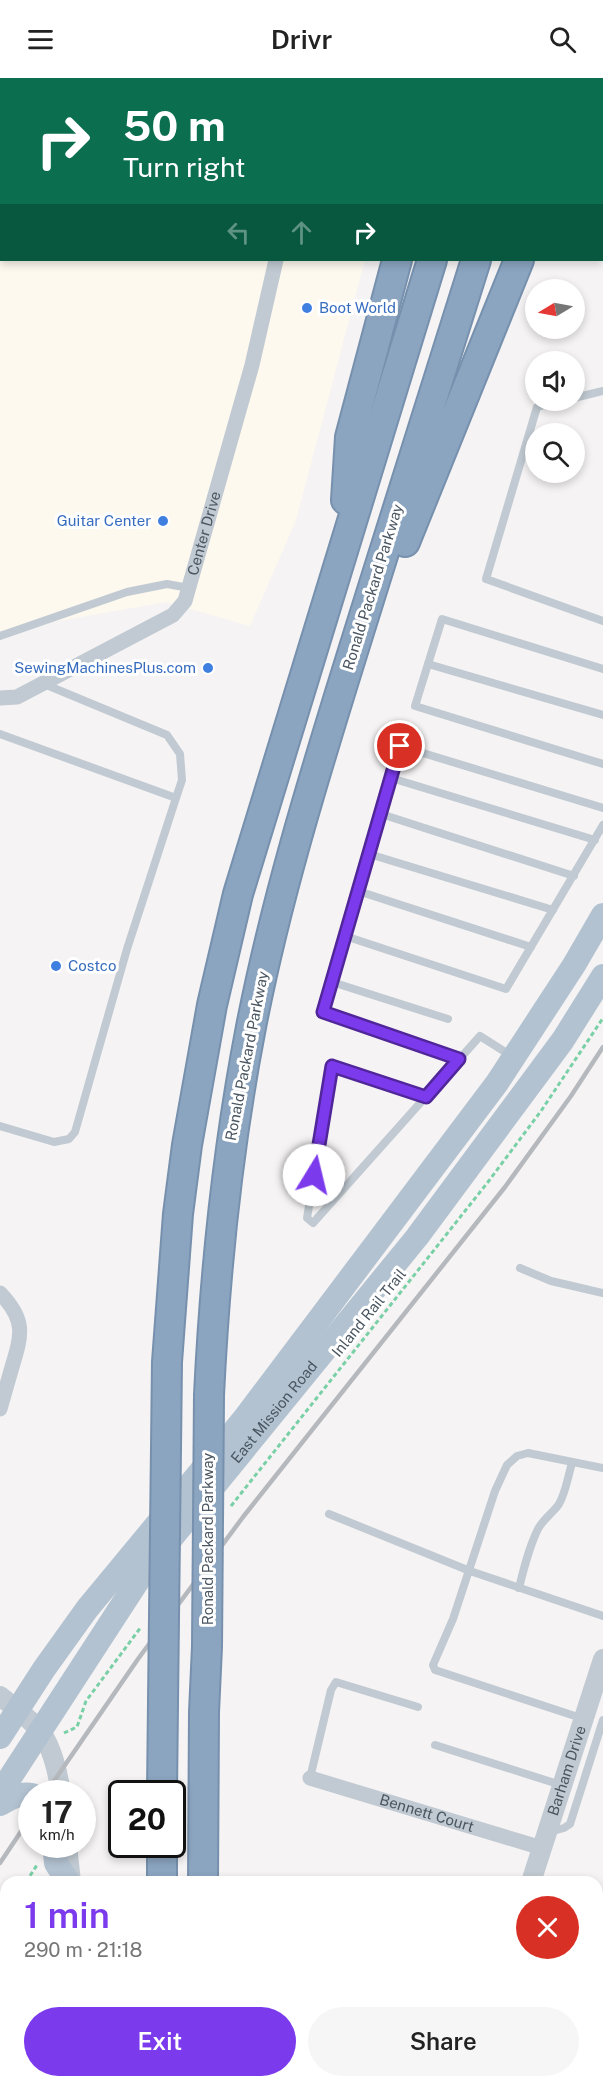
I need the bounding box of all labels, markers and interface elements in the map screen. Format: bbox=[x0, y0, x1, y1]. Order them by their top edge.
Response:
icon: menu bbox=[24, 23, 57, 56]
text: Drivr bbox=[271, 23, 332, 55]
icon: search bbox=[546, 23, 579, 56]
text: 50 m bbox=[123, 101, 226, 150]
icon: right bbox=[24, 102, 102, 180]
text: Turn right bbox=[123, 151, 246, 183]
icon: left bbox=[222, 216, 255, 249]
icon: ahead bbox=[285, 216, 318, 249]
icon: right bbox=[348, 216, 381, 249]
north arrow bbox=[525, 279, 585, 339]
map controls bbox=[525, 279, 585, 483]
place label: Boot World bbox=[319, 299, 396, 316]
marker: Boot World bbox=[300, 301, 314, 315]
button: sound bbox=[525, 351, 585, 411]
button: search bbox=[525, 423, 585, 483]
street label: Center Drive bbox=[184, 489, 224, 577]
street label: Ronald Packard Parkway bbox=[339, 502, 406, 672]
place label: Guitar Center bbox=[57, 512, 151, 529]
marker: Guitar Center bbox=[156, 514, 170, 528]
place label: SewingMachinesPlus.com bbox=[14, 659, 196, 676]
marker: SewingMachinesPlus.com bbox=[201, 661, 215, 675]
pin bbox=[374, 720, 425, 771]
icon: arrive bbox=[383, 729, 416, 762]
place label: Costco bbox=[68, 957, 116, 974]
marker: Costco bbox=[49, 959, 63, 973]
street label: Ronald Packard Parkway bbox=[222, 970, 271, 1142]
position arrow bbox=[282, 1143, 346, 1207]
street label: Inland Rail Trail bbox=[328, 1265, 409, 1360]
street label: East Mission Road bbox=[227, 1357, 320, 1466]
street label: Ronald Packard Parkway bbox=[199, 1453, 216, 1625]
street label: Barham Drive bbox=[544, 1723, 589, 1818]
speed limit sign: 20 bbox=[108, 1780, 186, 1858]
street label: Bennett Court bbox=[378, 1791, 476, 1835]
text: 17 bbox=[41, 1794, 73, 1830]
text: km/h bbox=[39, 1826, 75, 1843]
text: 1 min bbox=[24, 1894, 110, 1936]
button: close bbox=[516, 1896, 579, 1959]
text: 290 m · 21:18 bbox=[24, 1938, 143, 1962]
button: Exit bbox=[24, 2007, 296, 2076]
button: Share bbox=[308, 2007, 579, 2076]

